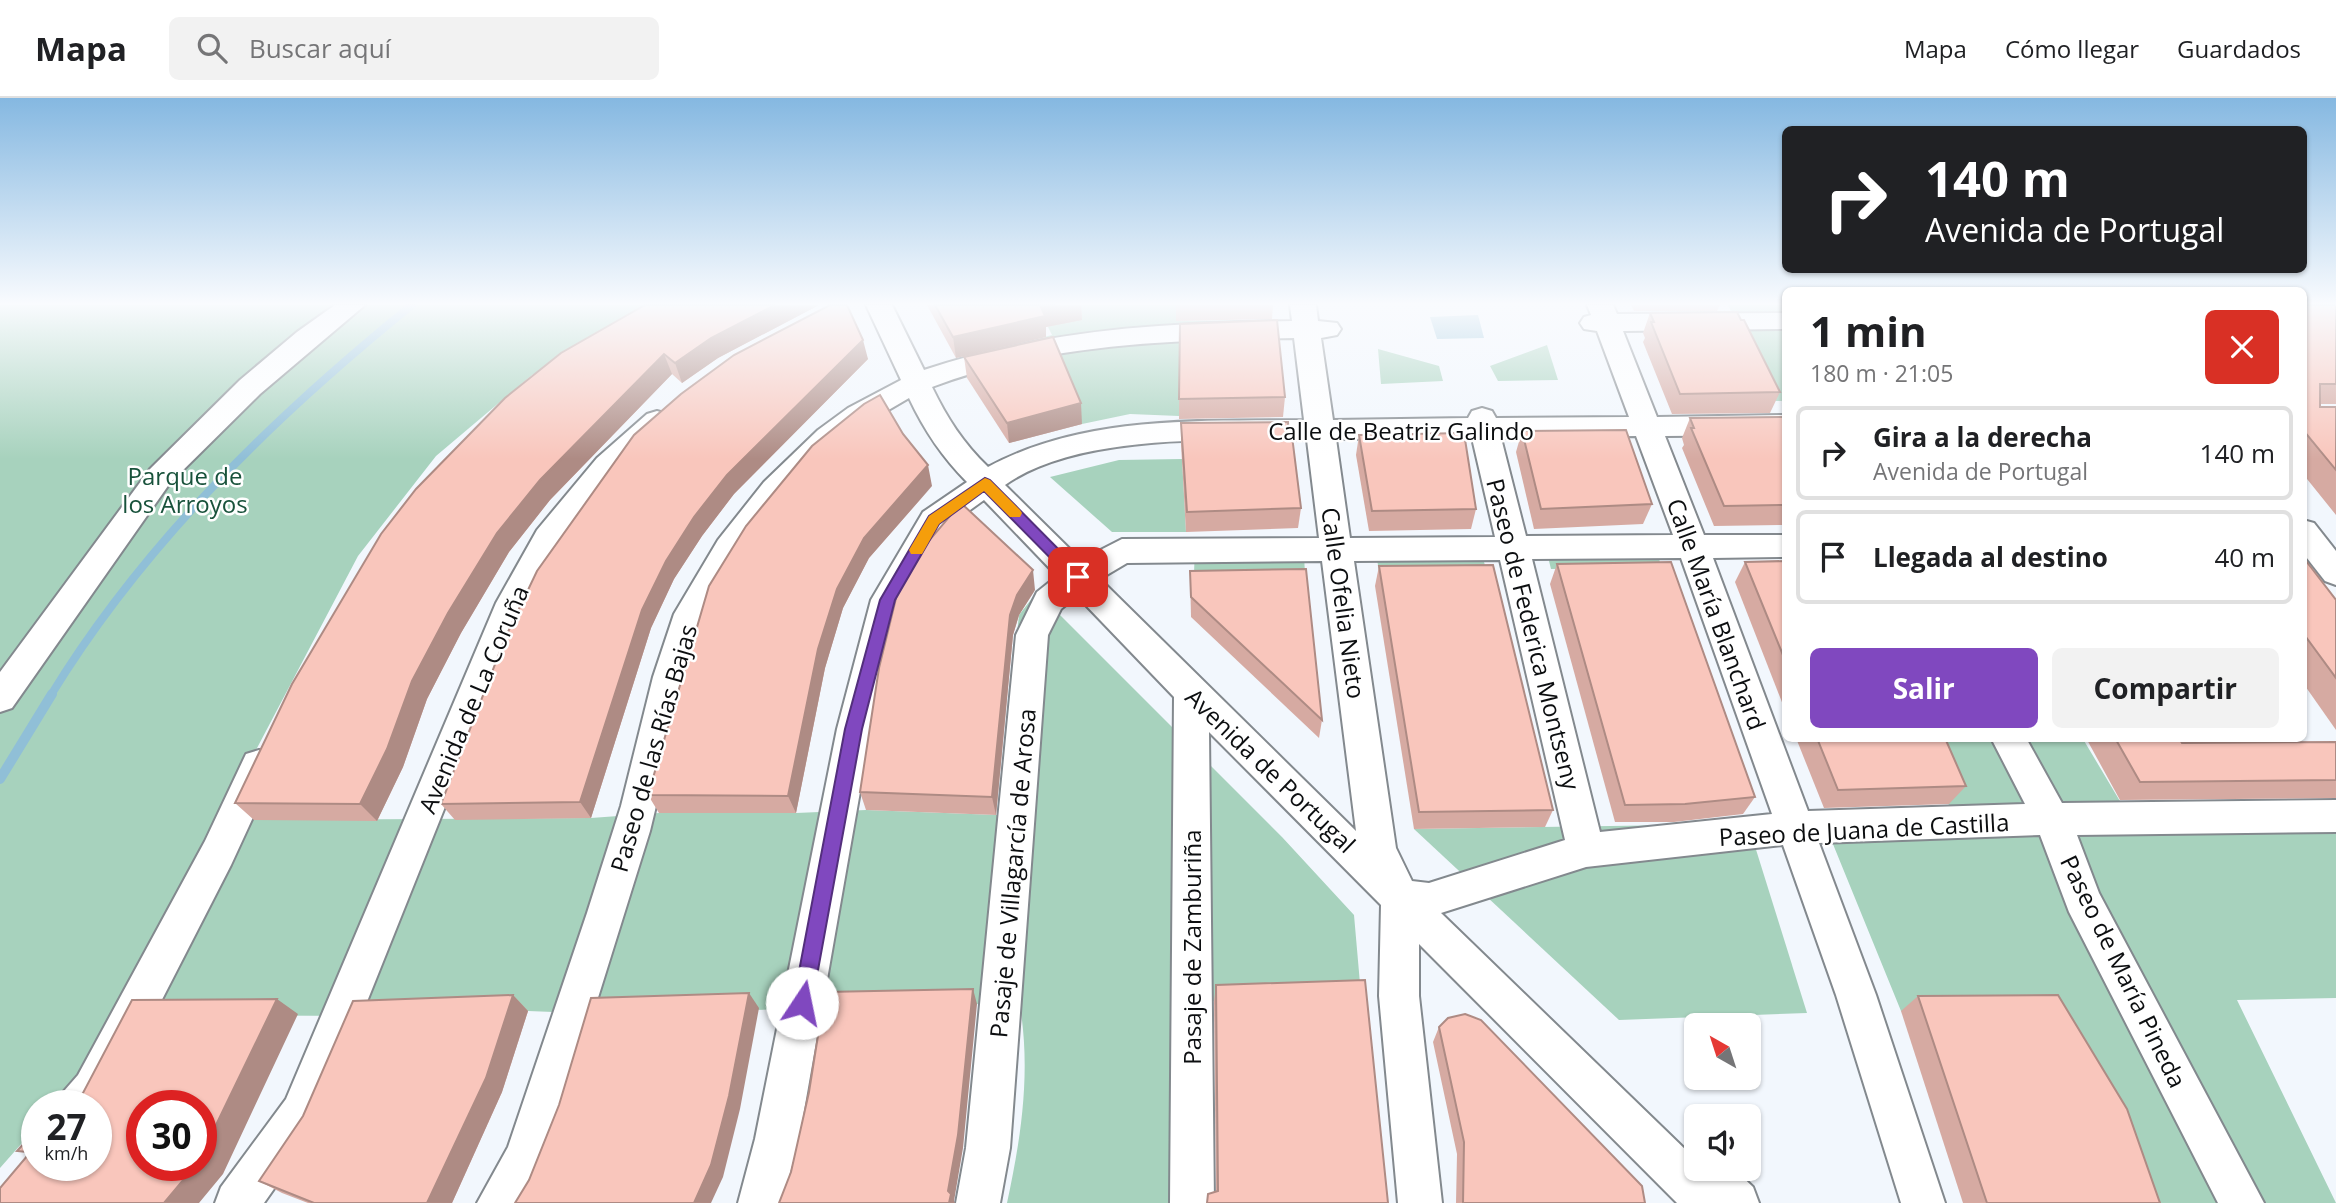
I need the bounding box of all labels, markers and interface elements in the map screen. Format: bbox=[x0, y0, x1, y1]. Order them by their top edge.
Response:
search box bbox=[169, 17, 659, 80]
text: Mapa bbox=[35, 26, 127, 71]
icon: search bbox=[193, 29, 231, 67]
text: Buscar aquí bbox=[249, 30, 391, 66]
text: Mapa bbox=[1904, 32, 1967, 65]
text: Cómo llegar bbox=[2005, 32, 2139, 65]
text: Guardados bbox=[2177, 32, 2301, 65]
text: 140 m bbox=[1925, 145, 2070, 211]
icon: right bbox=[1810, 154, 1901, 245]
text: Avenida de Portugal bbox=[1925, 208, 2224, 251]
text: 1 min bbox=[1810, 302, 1927, 359]
button: close bbox=[2205, 310, 2279, 384]
text: 180 m · 21:05 bbox=[1810, 357, 1953, 389]
street label: Calle de Beatriz Galindo bbox=[1268, 414, 1534, 447]
text: Gira a la derecha bbox=[1873, 419, 2092, 455]
icon: right bbox=[1814, 434, 1852, 472]
text: 140 m bbox=[2200, 435, 2275, 471]
text: Avenida de Portugal bbox=[1873, 455, 2088, 487]
park label: Parque de los Arroyos bbox=[122, 459, 248, 520]
street label: Paseo de Federica Montseny bbox=[1479, 475, 1589, 794]
street label: Calle María Blanchard bbox=[1660, 494, 1774, 734]
street label: Calle Ofelia Nieto bbox=[1314, 505, 1374, 701]
icon: arrive bbox=[1814, 538, 1852, 576]
text: Llegada al destino bbox=[1873, 539, 2108, 575]
text: 40 m bbox=[2214, 539, 2275, 575]
pin bbox=[1048, 547, 1108, 607]
icon: arrive bbox=[1059, 558, 1097, 596]
street label: Avenida de La Coruña bbox=[410, 580, 536, 818]
street label: Paseo de las Rías Bajas bbox=[602, 620, 704, 876]
button: Salir bbox=[1810, 648, 2038, 728]
button: Compartir bbox=[2052, 648, 2279, 728]
street label: Avenida de Portugal bbox=[1179, 680, 1363, 860]
street label: Pasaje de Villagarcía de Arosa bbox=[981, 707, 1043, 1039]
street label: Paseo de Juana de Castilla bbox=[1718, 805, 2010, 853]
street label: Pasaje de Zamburiña bbox=[1175, 829, 1208, 1065]
street label: Paseo de María Pineda bbox=[2053, 849, 2195, 1093]
position arrow bbox=[765, 966, 839, 1040]
north arrow bbox=[1684, 1013, 1760, 1090]
map controls bbox=[1684, 1013, 1761, 1181]
speed limit sign: 30 bbox=[126, 1090, 217, 1181]
text: 27 bbox=[46, 1103, 87, 1150]
button: sound bbox=[1684, 1104, 1761, 1181]
text: km/h bbox=[45, 1141, 88, 1165]

